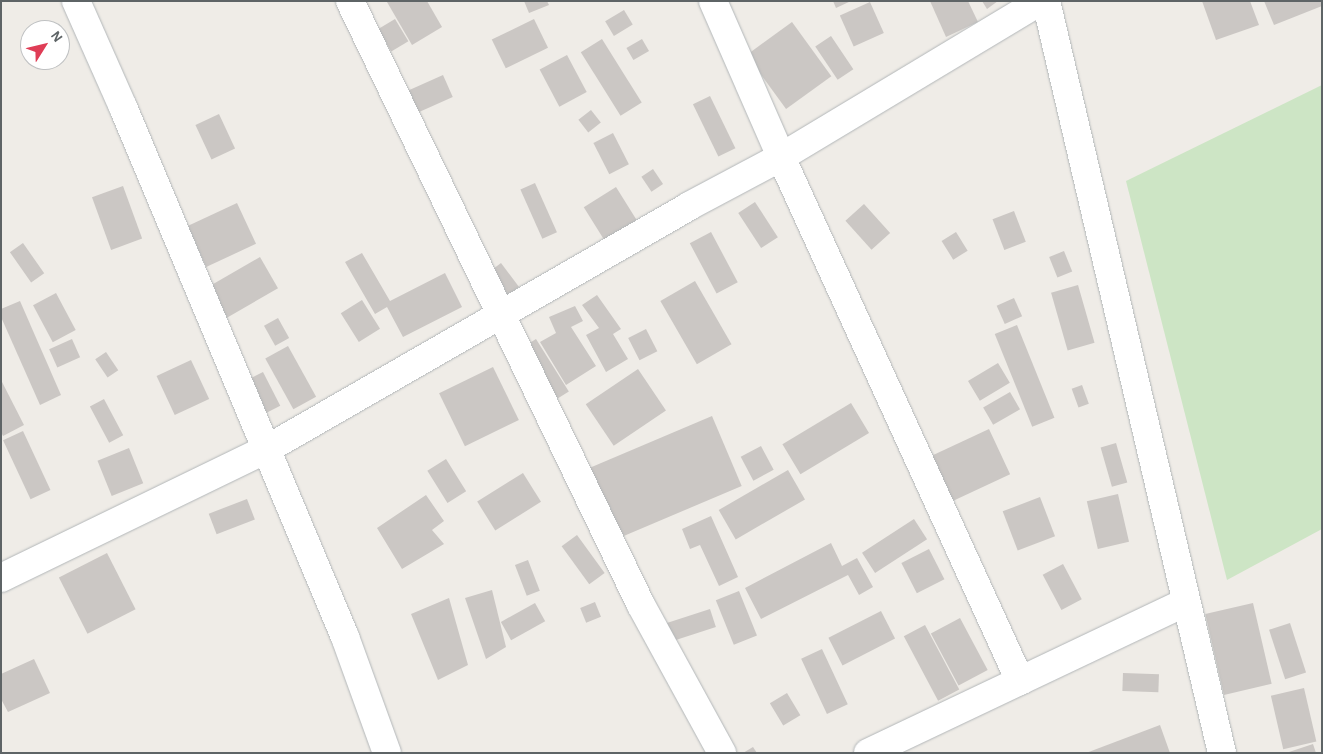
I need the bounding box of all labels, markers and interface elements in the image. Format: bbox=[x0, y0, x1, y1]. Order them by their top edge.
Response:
north arrow bbox=[20, 20, 70, 70]
text: N bbox=[48, 29, 65, 45]

